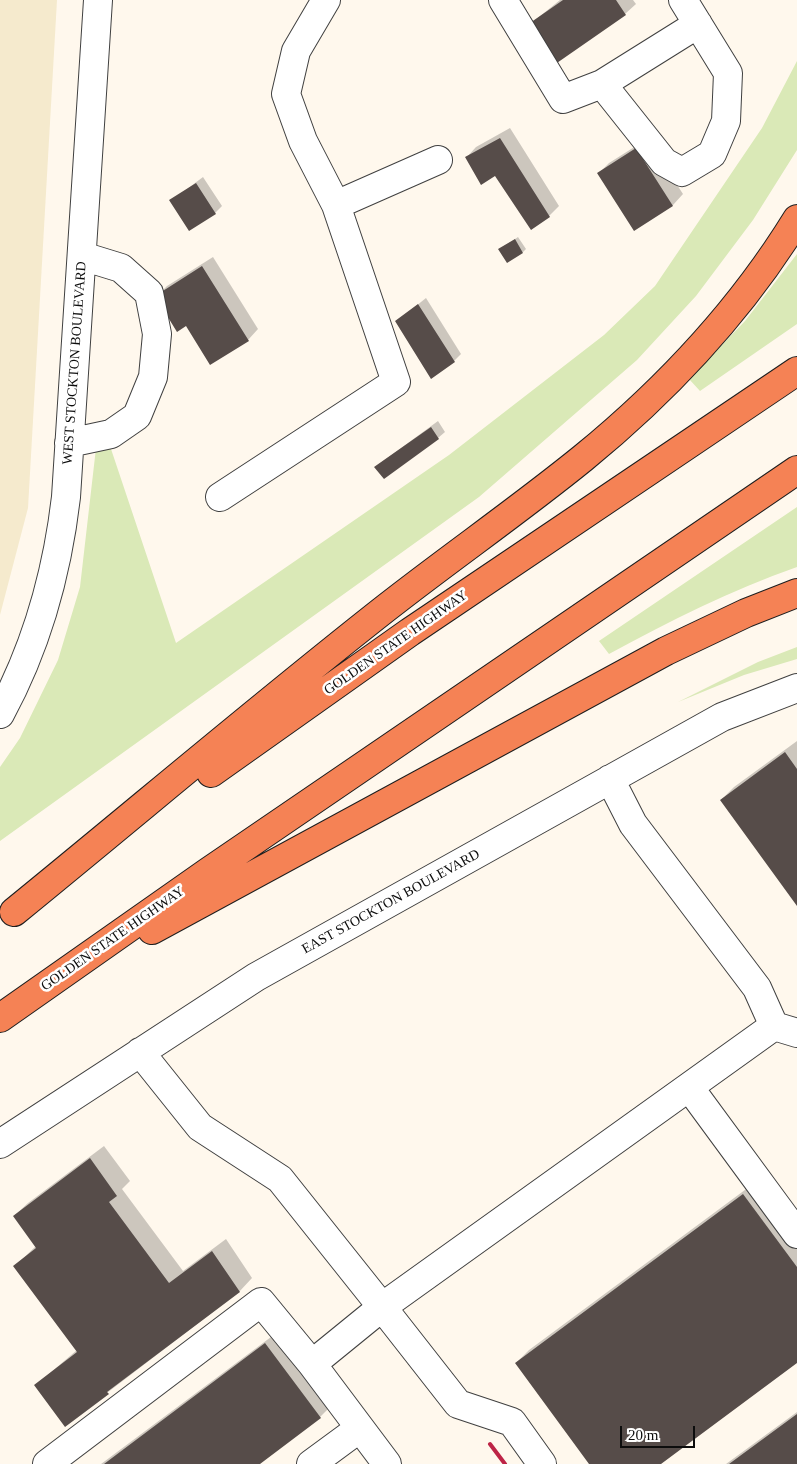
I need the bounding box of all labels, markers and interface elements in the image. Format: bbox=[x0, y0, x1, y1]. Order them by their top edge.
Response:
street label: WEST STOCKTON BOULEVARD bbox=[60, 261, 90, 465]
street label: GOLDEN STATE HIGHWAY bbox=[321, 587, 471, 699]
street label: EAST STOCKTON BOULEVARD bbox=[299, 846, 483, 958]
street label: GOLDEN STATE HIGHWAY bbox=[38, 883, 188, 995]
scale bar bbox=[622, 1416, 697, 1448]
text: 20 m bbox=[628, 1427, 658, 1443]

